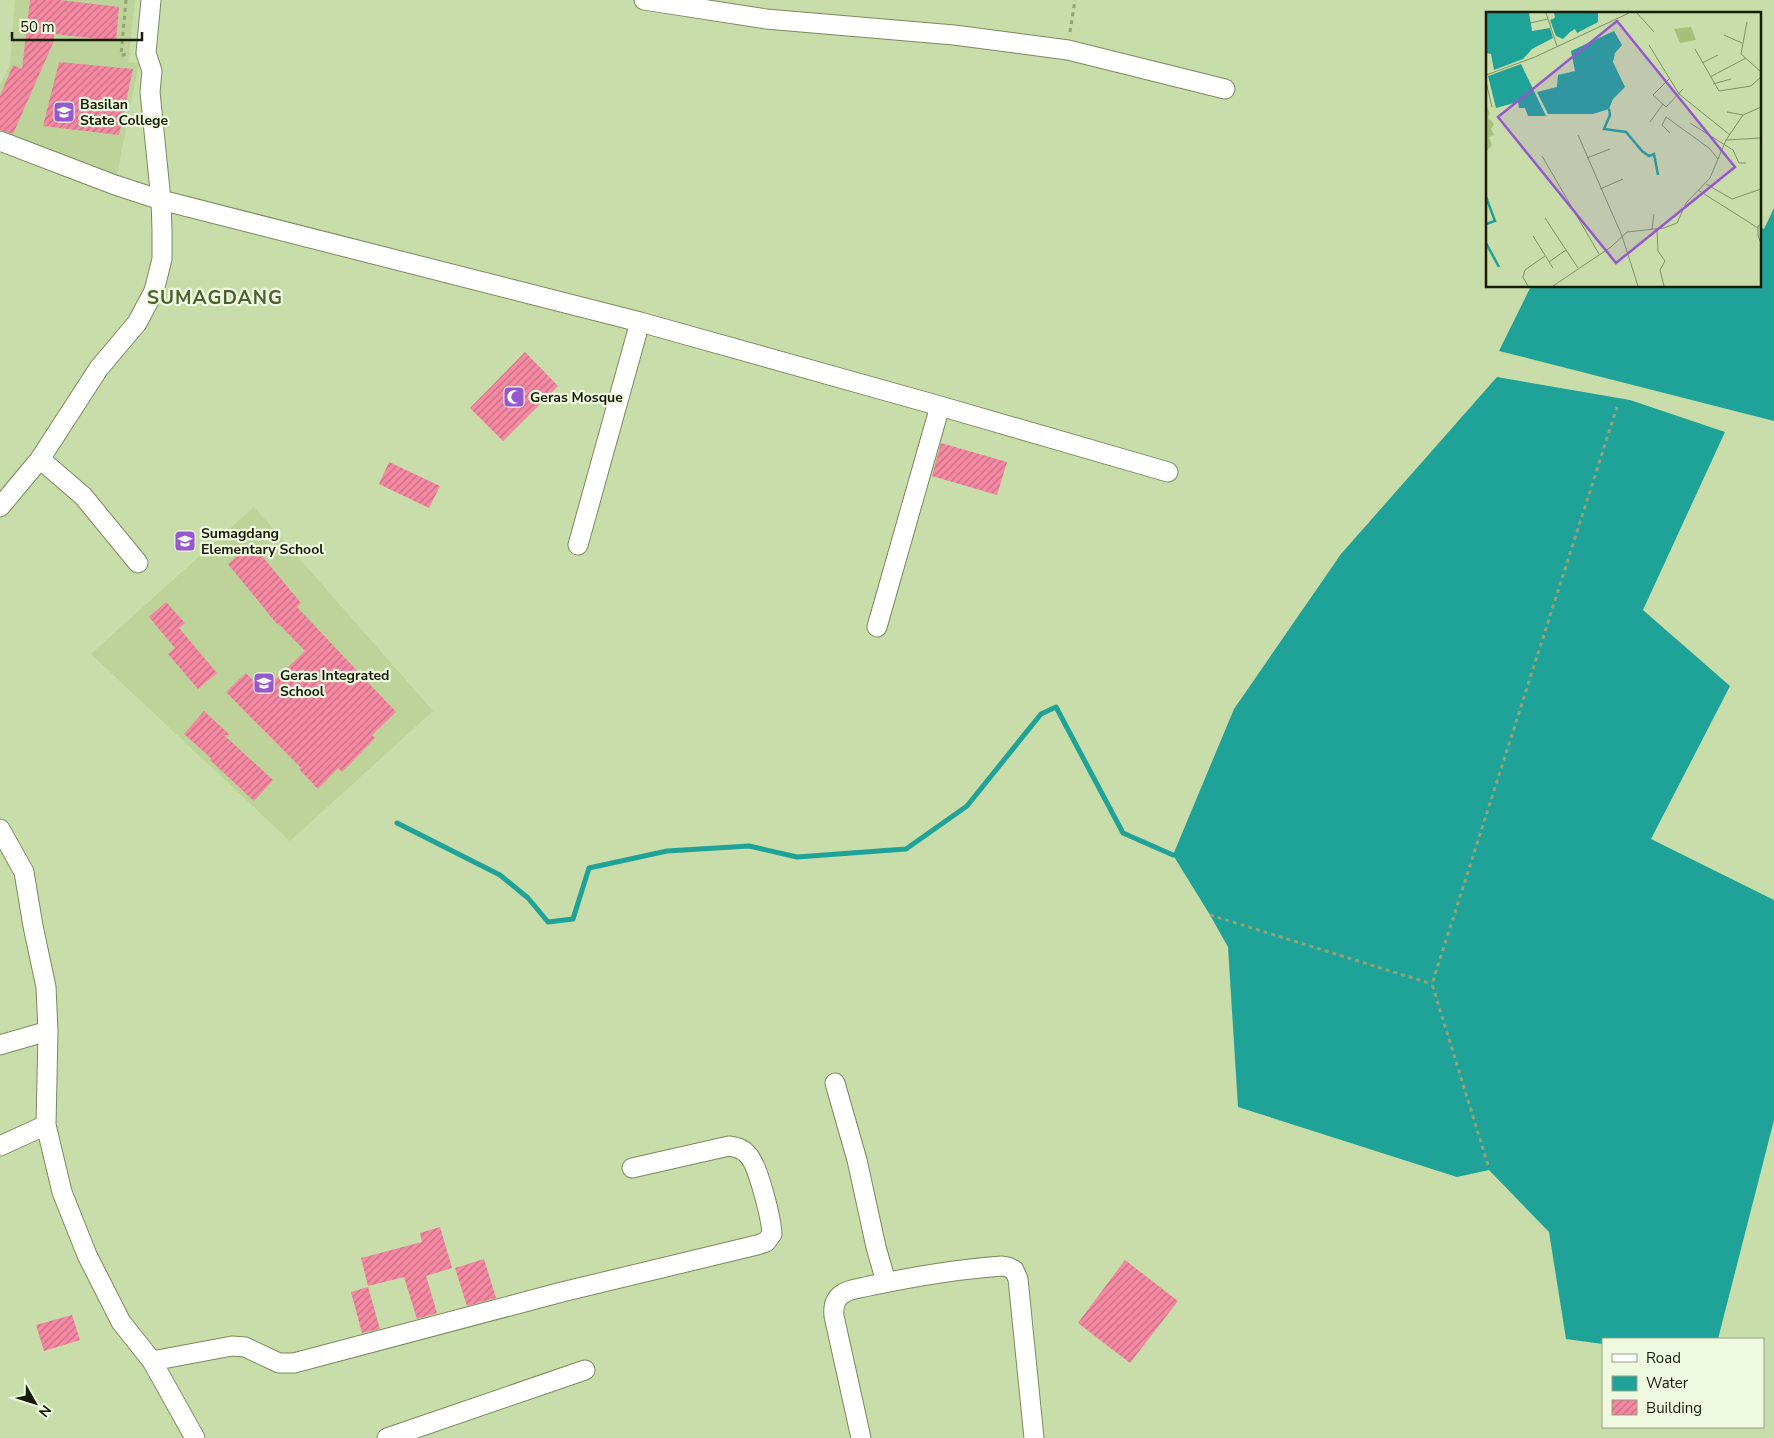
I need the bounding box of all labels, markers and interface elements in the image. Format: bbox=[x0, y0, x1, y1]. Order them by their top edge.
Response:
scale bar bbox=[12, 10, 142, 42]
inset map bbox=[1486, 12, 1762, 288]
text: 50 m bbox=[20, 17, 55, 37]
place label: Basilan State College bbox=[80, 95, 168, 130]
school or university icon: Basilan State College bbox=[52, 100, 76, 124]
district label: SUMAGDANG bbox=[147, 285, 283, 311]
mosque icon: Geras Mosque bbox=[502, 385, 526, 409]
place label: Geras Mosque bbox=[530, 388, 623, 407]
place label: Sumagdang Elementary School bbox=[201, 524, 324, 559]
school or university icon: Sumagdang Elementary School bbox=[173, 529, 197, 553]
place label: Geras Integrated School bbox=[280, 666, 389, 701]
school or university icon: Geras Integrated School bbox=[252, 671, 276, 695]
legend bbox=[1602, 1338, 1764, 1428]
text: Road bbox=[1646, 1348, 1681, 1368]
text: Water bbox=[1646, 1373, 1689, 1393]
north arrow bbox=[10, 1378, 60, 1428]
text: Building bbox=[1646, 1398, 1702, 1418]
text: N bbox=[34, 1401, 55, 1421]

